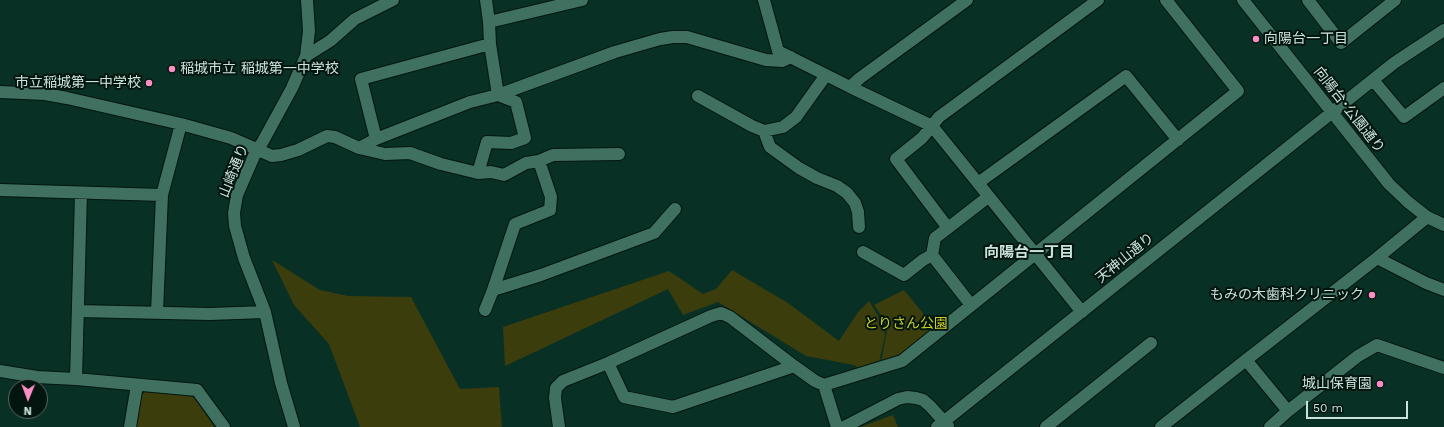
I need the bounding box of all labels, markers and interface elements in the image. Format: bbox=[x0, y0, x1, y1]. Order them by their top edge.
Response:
place label: 向陽台一丁目 bbox=[1264, 31, 1348, 47]
marker: 向陽台一丁目 bbox=[1251, 34, 1261, 44]
place label: 稲城市立 稲城第一中学校 bbox=[180, 61, 339, 77]
street label: 向陽台･公園通り bbox=[1310, 63, 1388, 157]
marker: 稲城市立 稲城第一中学校 bbox=[167, 64, 177, 74]
place label: 市立稲城第一中学校 bbox=[15, 75, 141, 91]
marker: 市立稲城第一中学校 bbox=[144, 78, 154, 88]
street label: 山崎通り bbox=[216, 142, 252, 200]
street label: 天神山通り bbox=[1093, 229, 1157, 287]
district label: 向陽台一丁目 bbox=[984, 244, 1074, 262]
place label: もみの木歯科クリニック bbox=[1210, 287, 1364, 303]
marker: もみの木歯科クリニック bbox=[1367, 290, 1377, 300]
park label: とりさん公園 bbox=[864, 316, 948, 332]
place label: 城山保育園 bbox=[1302, 376, 1372, 392]
north arrow bbox=[8, 379, 48, 419]
marker: 城山保育園 bbox=[1375, 379, 1385, 389]
scale bar bbox=[1308, 393, 1410, 419]
text: 50 m bbox=[1313, 401, 1343, 415]
text: N bbox=[24, 404, 32, 417]

